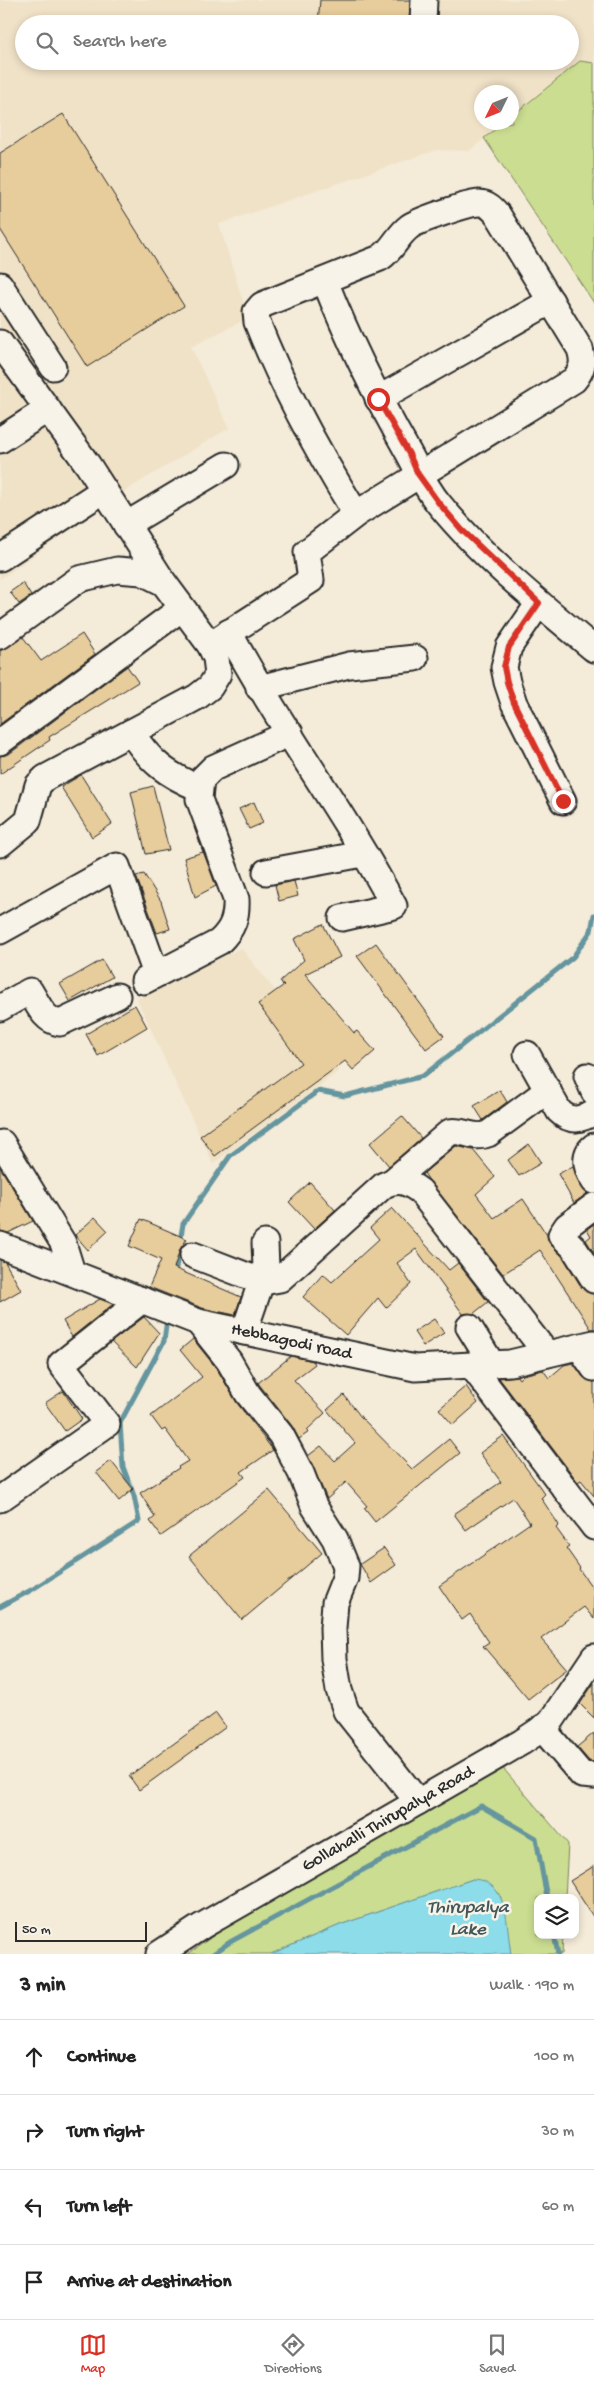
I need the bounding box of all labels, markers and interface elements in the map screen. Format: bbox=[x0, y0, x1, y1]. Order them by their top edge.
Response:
search box bbox=[15, 15, 579, 70]
icon: search bbox=[33, 29, 61, 57]
text: Search here bbox=[73, 31, 167, 54]
north arrow bbox=[474, 85, 519, 130]
route start bbox=[367, 388, 390, 411]
route end bbox=[552, 790, 575, 813]
street label: Hebbagodi road bbox=[229, 1319, 355, 1365]
street label: Gollahalli Thirupalya Road bbox=[298, 1761, 479, 1877]
map controls bbox=[534, 1894, 579, 1939]
button: layers bbox=[534, 1894, 579, 1939]
water label: Thirupalya Lake bbox=[427, 1897, 510, 1942]
scale bar bbox=[15, 1919, 148, 1942]
text: 50 m bbox=[22, 1922, 51, 1939]
text: 3 min bbox=[20, 1974, 65, 1999]
text: Walk · 190 m bbox=[490, 1977, 574, 1996]
icon: ahead bbox=[20, 2043, 48, 2071]
text: Continue bbox=[67, 2046, 136, 2069]
text: 100 m bbox=[534, 2048, 574, 2067]
icon: right bbox=[20, 2118, 48, 2146]
text: Turn right bbox=[67, 2121, 143, 2144]
text: 30 m bbox=[541, 2123, 574, 2142]
icon: left bbox=[20, 2193, 48, 2221]
text: Turn left bbox=[67, 2196, 131, 2219]
text: 60 m bbox=[542, 2198, 574, 2217]
icon: arrive bbox=[20, 2268, 48, 2296]
text: Arrive at destination bbox=[67, 2271, 231, 2294]
tab: Map bbox=[79, 2331, 107, 2378]
tab: Directions bbox=[265, 2331, 322, 2378]
tab: Saved bbox=[479, 2331, 515, 2378]

